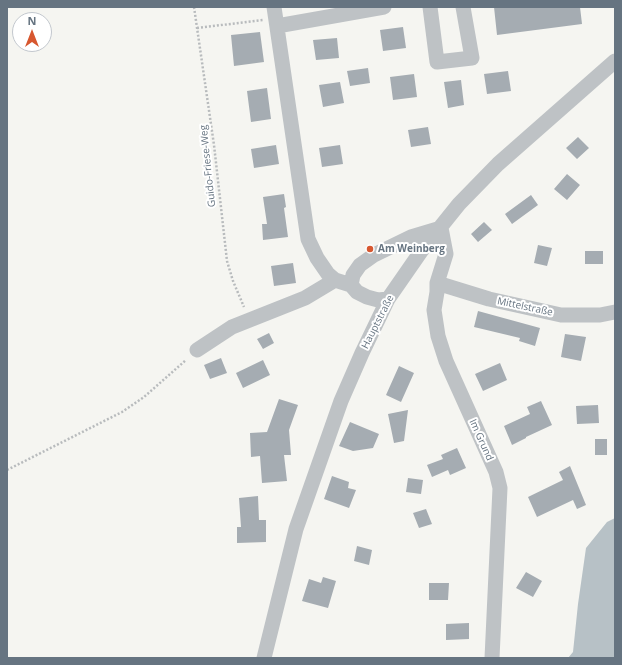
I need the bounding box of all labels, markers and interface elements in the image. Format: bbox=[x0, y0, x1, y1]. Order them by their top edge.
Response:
north arrow bbox=[12, 12, 52, 52]
text: N bbox=[28, 13, 36, 28]
street label: Guido-Friese-Weg bbox=[198, 124, 218, 208]
place label: Am Weinberg bbox=[378, 243, 445, 255]
marker: Am Weinberg bbox=[365, 244, 375, 254]
street label: Hauptstraße bbox=[359, 293, 397, 351]
street label: Mittelstraße bbox=[496, 295, 554, 319]
street label: Im Grund bbox=[466, 417, 496, 463]

